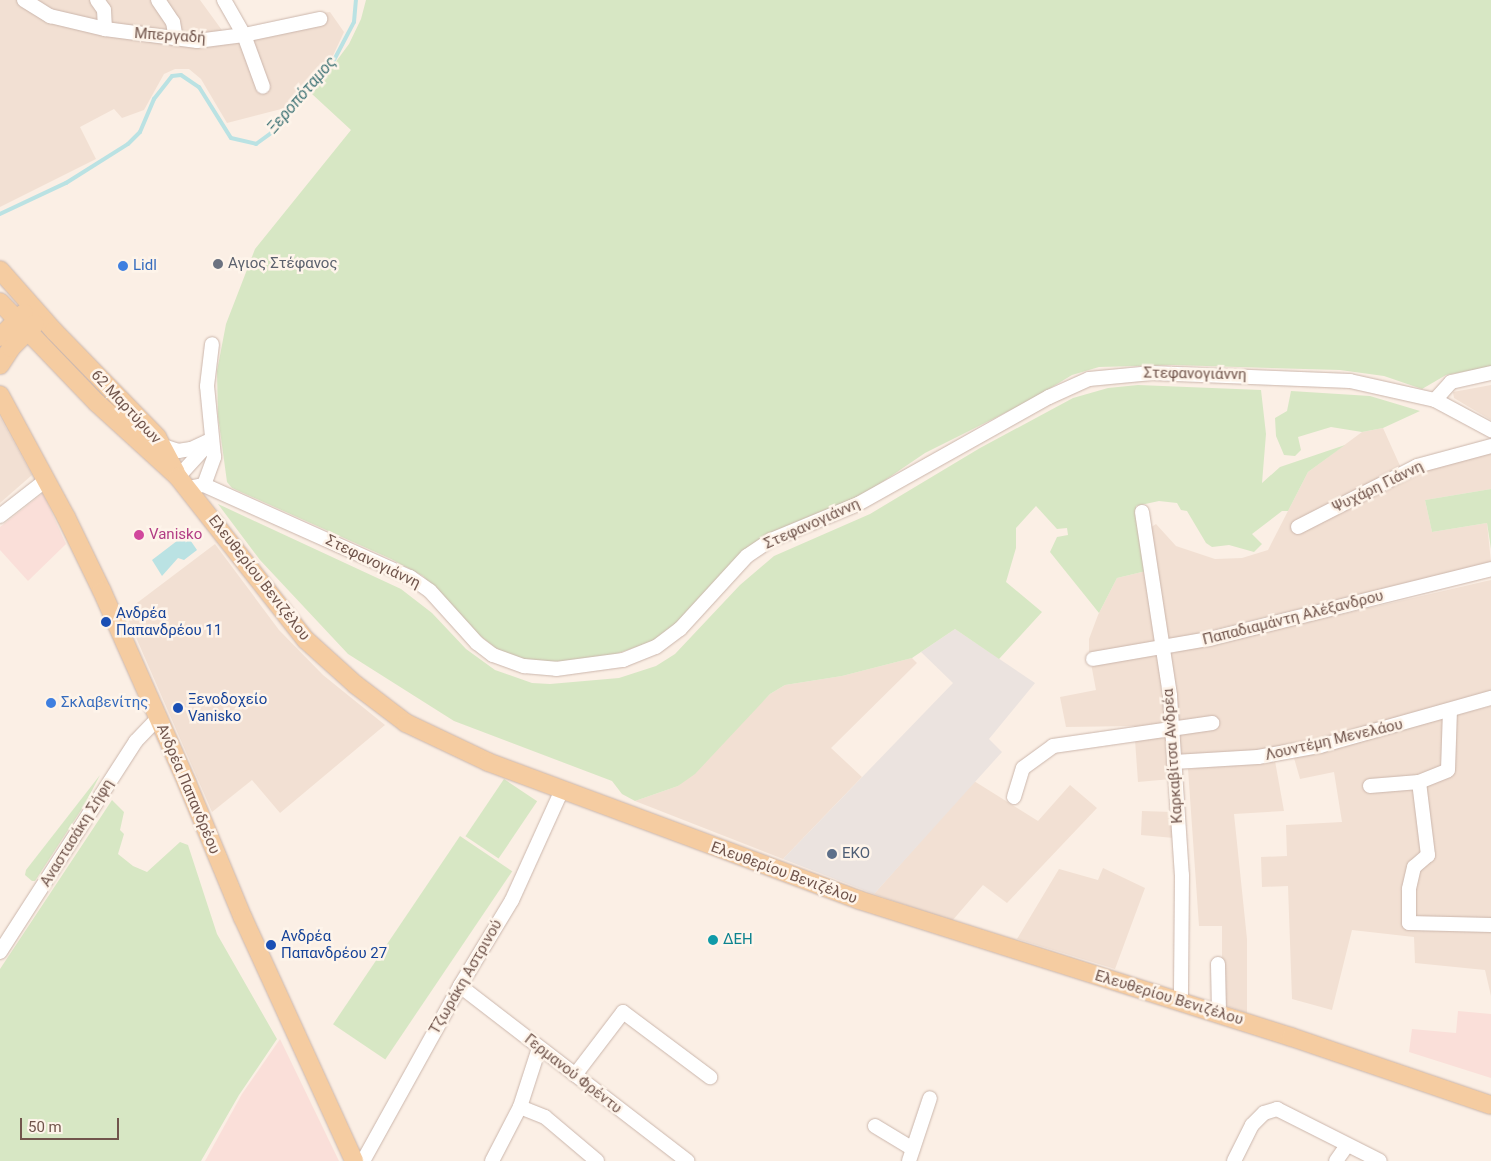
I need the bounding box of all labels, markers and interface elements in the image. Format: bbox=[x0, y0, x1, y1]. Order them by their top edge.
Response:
street label: Μπεργαδή bbox=[134, 25, 206, 47]
water label: Ξεροπόταμος bbox=[263, 53, 341, 137]
place label: Αγιος Στέφανος bbox=[228, 255, 337, 273]
place label: Lidl bbox=[133, 257, 157, 275]
marker: Αγιος Στέφανος bbox=[212, 258, 224, 270]
marker: Lidl bbox=[117, 260, 129, 272]
street label: Στεφανογιάννη bbox=[1143, 364, 1247, 384]
street label: 62 Μαρτύρων bbox=[87, 366, 165, 448]
street label: Ψυχάρη Γιάννη bbox=[1330, 457, 1426, 517]
street label: Στεφανογιάννη bbox=[761, 495, 863, 553]
street label: Ελευθερίου Βενιζέλου bbox=[204, 512, 314, 644]
place label: Vanisko bbox=[149, 526, 202, 544]
marker: Vanisko bbox=[133, 529, 145, 541]
street label: Στεφανογιάννη bbox=[323, 531, 423, 593]
street label: Παπαδιαμάντη Αλέξανδρου bbox=[1201, 587, 1385, 649]
place label: Ανδρέα Παπανδρέου 11 bbox=[116, 604, 222, 639]
marker: Ανδρέα Παπανδρέου 11 bbox=[100, 616, 112, 628]
street label: Καρκαβίτσα Ανδρέα bbox=[1159, 688, 1187, 824]
place label: Ξενοδοχείο Vanisko bbox=[188, 690, 267, 725]
place label: Σκλαβενίτης bbox=[61, 694, 148, 712]
marker: Σκλαβενίτης bbox=[45, 697, 57, 709]
marker: Ξενοδοχείο Vanisko bbox=[172, 702, 184, 714]
street label: Λουντέμη Μενελάου bbox=[1263, 715, 1405, 765]
street label: Ανδρέα Παπανδρέου bbox=[152, 721, 224, 857]
street label: Αναστασάκη Σήφη bbox=[37, 776, 117, 890]
street label: Ελευθερίου Βενιζέλου bbox=[709, 838, 859, 908]
place label: EKO bbox=[842, 845, 870, 863]
marker: EKO bbox=[826, 848, 838, 860]
street label: Τζωράκη Αστρινού bbox=[426, 916, 506, 1038]
place label: Ανδρέα Παπανδρέου 27 bbox=[281, 927, 387, 962]
place label: ΔΕΗ bbox=[723, 931, 753, 949]
marker: ΔΕΗ bbox=[707, 934, 719, 946]
marker: Ανδρέα Παπανδρέου 27 bbox=[265, 939, 277, 951]
street label: Ελευθερίου Βενιζέλου bbox=[1093, 967, 1245, 1029]
street label: Γερμανού Φρέντυ bbox=[521, 1030, 625, 1118]
scale bar bbox=[22, 1108, 121, 1140]
text: 50 m bbox=[28, 1118, 62, 1136]

